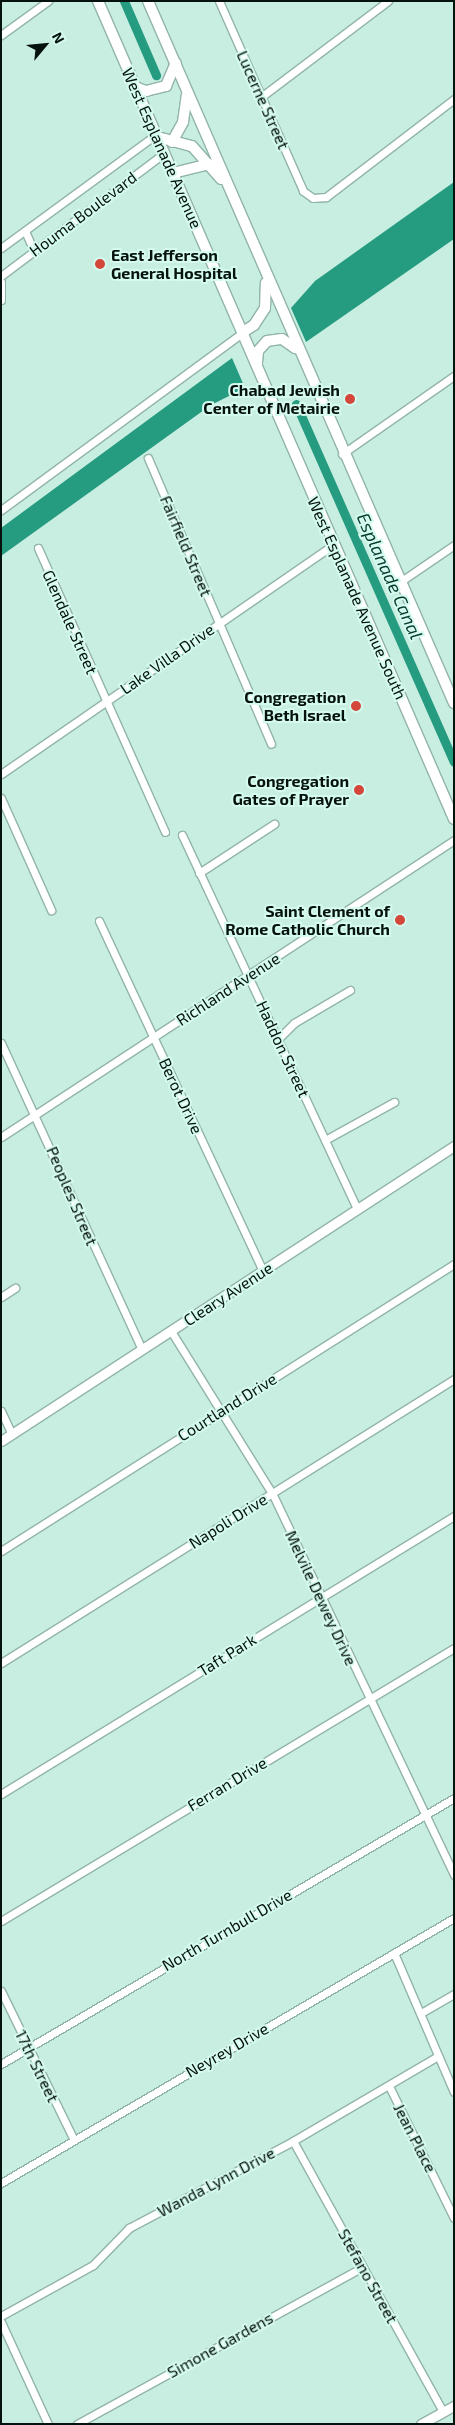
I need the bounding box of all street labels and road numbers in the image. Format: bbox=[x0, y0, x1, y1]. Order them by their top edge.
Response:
street label: Lucerne Street bbox=[233, 48, 293, 152]
street label: West Esplanade Avenue bbox=[118, 65, 206, 231]
street label: Houma Boulevard bbox=[26, 167, 140, 261]
street label: Fairfield Street bbox=[156, 493, 216, 599]
street label: West Esplanade Avenue South bbox=[303, 493, 411, 703]
street label: Glendale Street bbox=[38, 567, 102, 677]
street label: Lake Villa Drive bbox=[116, 619, 218, 699]
street label: Richland Avenue bbox=[172, 948, 284, 1030]
street label: Haddon Street bbox=[252, 998, 314, 1100]
street label: Berot Drive bbox=[155, 1055, 207, 1137]
street label: Peoples Street bbox=[42, 1144, 102, 1248]
street label: Cleary Avenue bbox=[179, 1258, 277, 1330]
street label: Courtland Drive bbox=[174, 1369, 280, 1445]
street label: Napoli Drive bbox=[185, 1489, 271, 1553]
street label: Melvile Dewey Drive bbox=[281, 1527, 361, 1669]
street label: Taft Park bbox=[194, 1630, 260, 1680]
street label: Ferran Drive bbox=[184, 1753, 270, 1815]
street label: North Turnbull Drive bbox=[158, 1885, 296, 1975]
street label: Neyrey Drive bbox=[182, 2018, 272, 2082]
street label: 17th Street bbox=[11, 2027, 63, 2105]
street label: Jean Place bbox=[389, 2100, 441, 2176]
street label: Wanda Lynn Drive bbox=[154, 2143, 278, 2221]
street label: Stefano Street bbox=[334, 2225, 402, 2327]
street label: Simone Gardens bbox=[164, 2308, 276, 2382]

